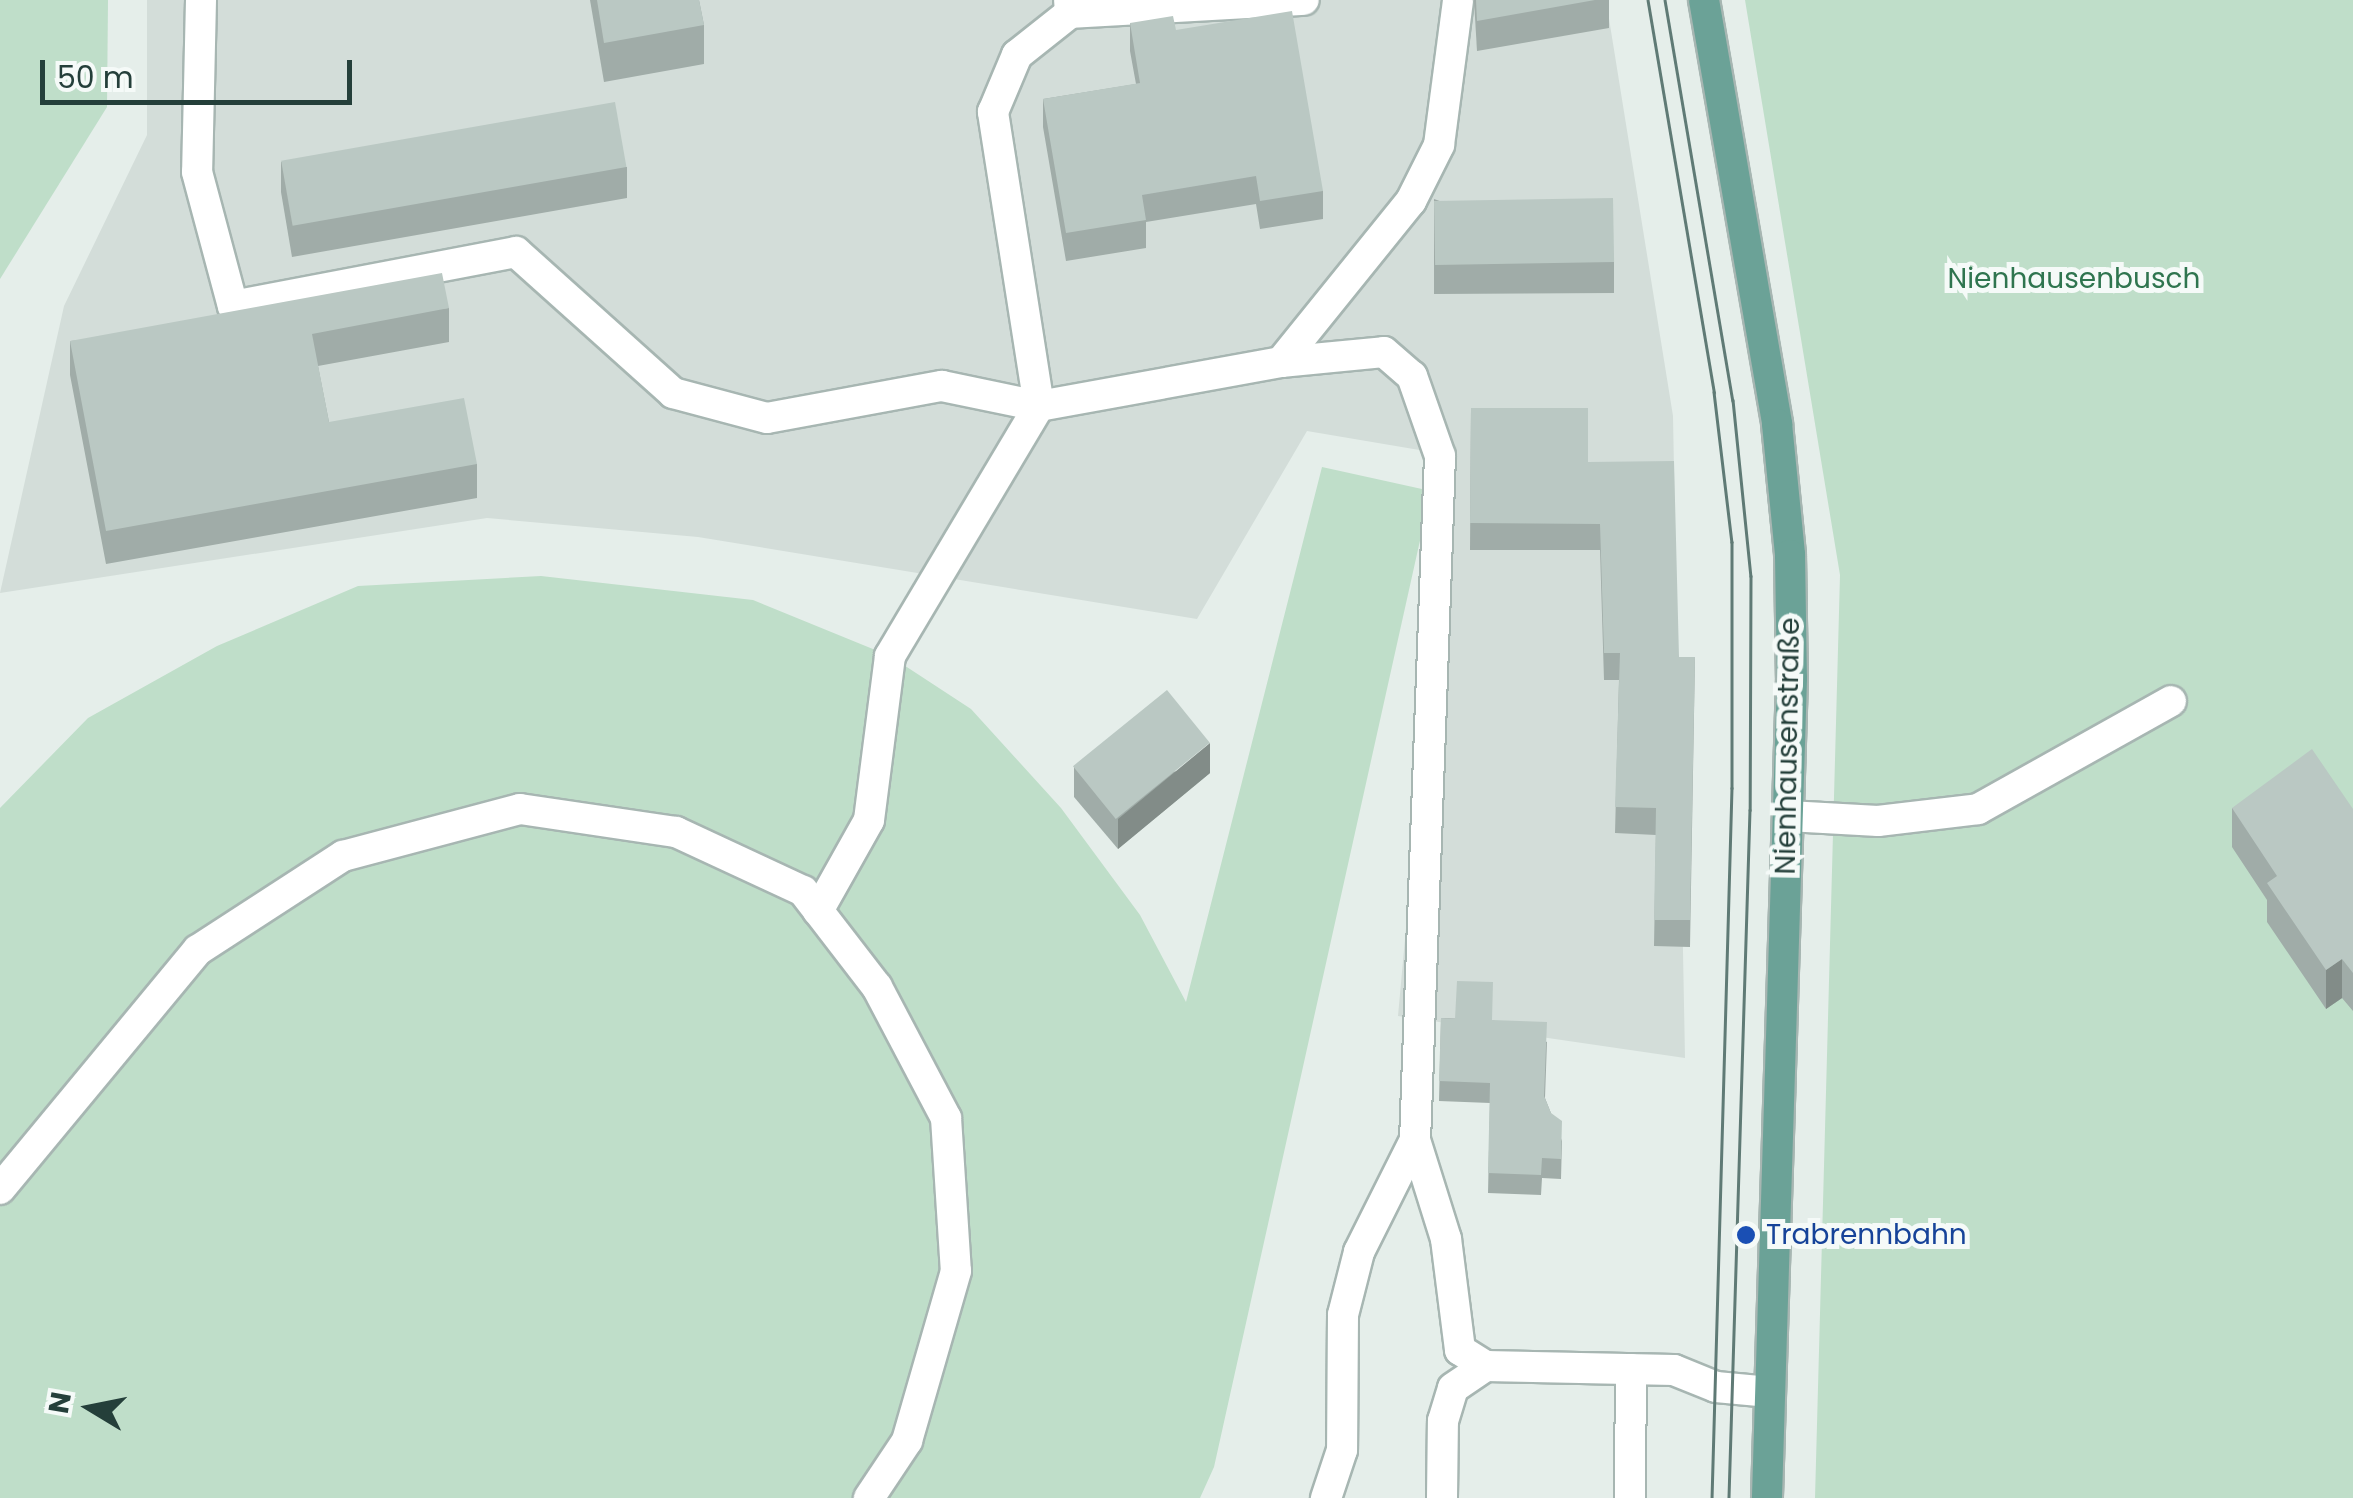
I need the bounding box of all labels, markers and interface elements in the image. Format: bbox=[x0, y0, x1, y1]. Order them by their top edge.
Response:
scale bar bbox=[45, 40, 358, 102]
text: 50 m bbox=[57, 56, 134, 99]
park label: Nienhausenbusch bbox=[1948, 262, 2200, 296]
street label: Nienhausenstraße bbox=[1769, 617, 1807, 875]
place label: Trabrennbahn bbox=[1766, 1218, 1967, 1252]
marker: Trabrennbahn bbox=[1735, 1224, 1757, 1246]
north arrow bbox=[40, 1358, 140, 1458]
text: N bbox=[39, 1389, 81, 1416]

